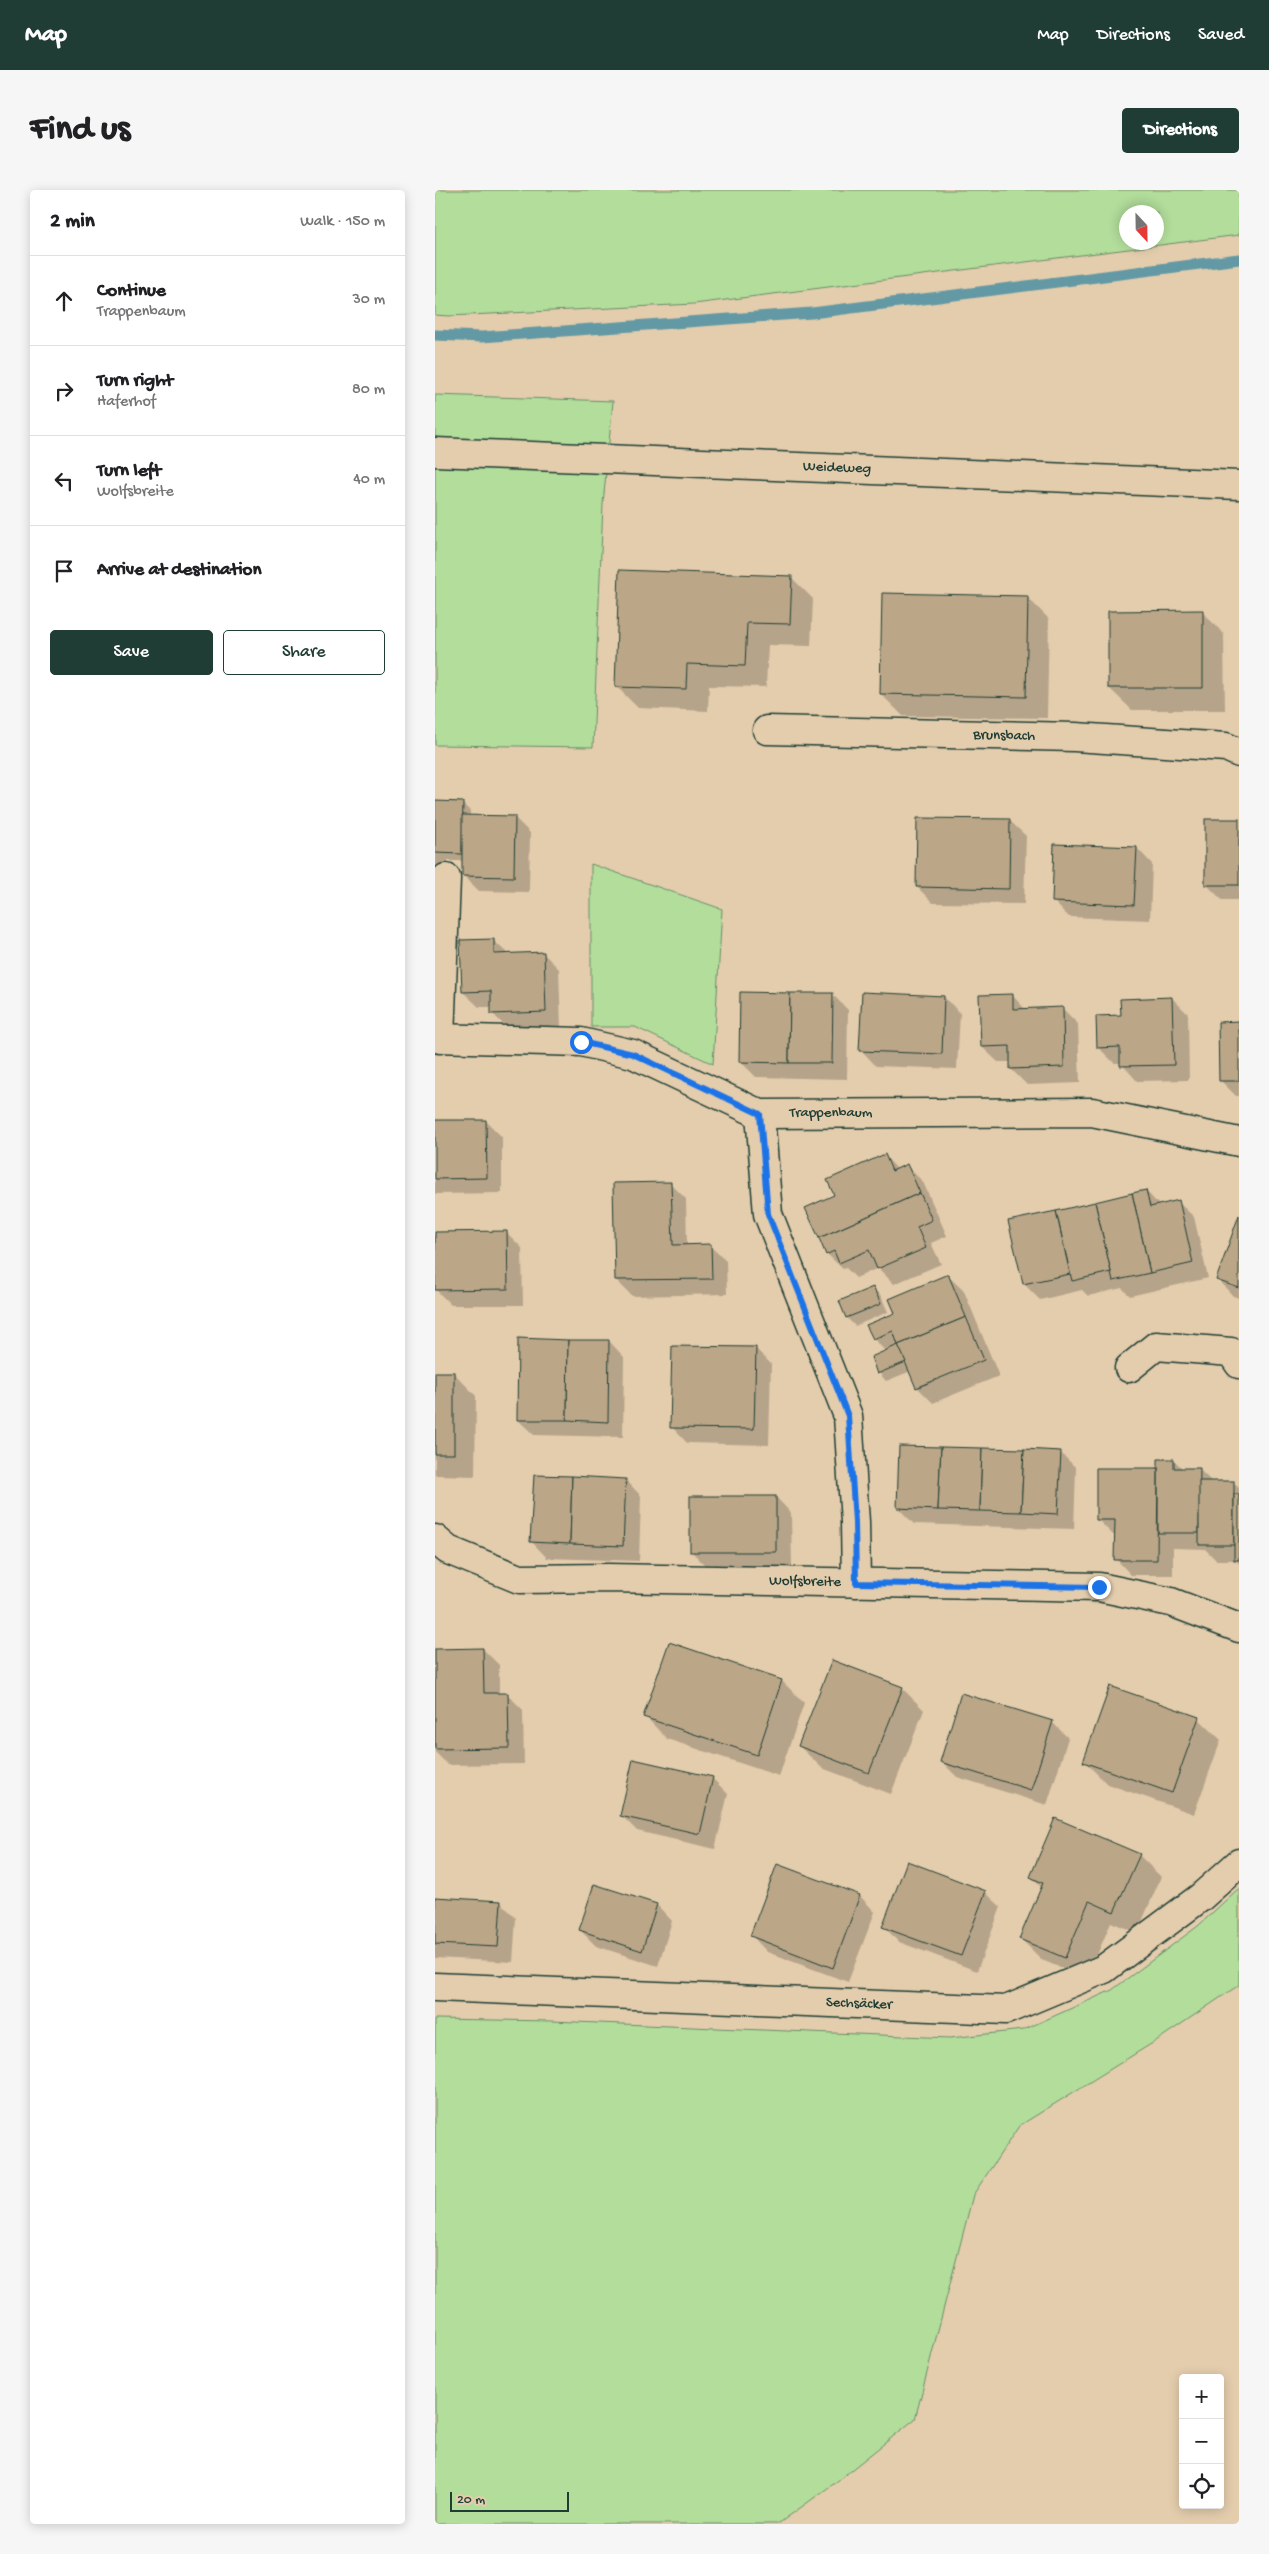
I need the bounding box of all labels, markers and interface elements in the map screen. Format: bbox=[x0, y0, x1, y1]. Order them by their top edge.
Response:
text: Map bbox=[25, 21, 67, 50]
text: Map bbox=[1037, 25, 1069, 46]
text: Directions bbox=[1097, 25, 1170, 46]
text: Saved bbox=[1198, 25, 1244, 46]
button: Directions bbox=[1122, 108, 1239, 153]
text: Find us bbox=[30, 110, 130, 151]
north arrow bbox=[1119, 205, 1164, 250]
text: 2 min bbox=[50, 210, 95, 235]
text: Walk · 150 m bbox=[300, 213, 385, 232]
text: Continue bbox=[97, 280, 166, 303]
icon: ahead bbox=[50, 287, 78, 315]
text: 30 m bbox=[352, 291, 385, 310]
text: Trappenbaum bbox=[97, 303, 186, 322]
text: Turn right bbox=[97, 370, 173, 393]
icon: right bbox=[50, 377, 78, 405]
text: 80 m bbox=[352, 381, 385, 400]
text: Haferhof bbox=[97, 393, 156, 412]
street label: Weideweg bbox=[803, 458, 871, 478]
text: Turn left bbox=[97, 460, 161, 483]
icon: left bbox=[50, 467, 78, 495]
text: 40 m bbox=[353, 471, 385, 490]
text: Wolfsbreite bbox=[97, 483, 174, 502]
icon: arrive bbox=[50, 557, 78, 585]
text: Arrive at destination bbox=[97, 559, 261, 582]
button: Save bbox=[50, 630, 213, 675]
button: Share bbox=[223, 630, 385, 675]
street label: Brunsbach bbox=[972, 726, 1035, 746]
route start bbox=[570, 1031, 593, 1054]
street label: Trappenbaum bbox=[789, 1104, 873, 1122]
street label: Wolfsbreite bbox=[769, 1572, 841, 1592]
route end bbox=[1088, 1576, 1111, 1599]
street label: Sechsäcker bbox=[825, 1994, 894, 2014]
map controls bbox=[1179, 2374, 1224, 2509]
button: + bbox=[1179, 2374, 1224, 2419]
button: − bbox=[1179, 2419, 1224, 2464]
button: locate bbox=[1179, 2464, 1224, 2509]
scale bar bbox=[450, 2489, 569, 2512]
text: 20 m bbox=[457, 2492, 485, 2509]

